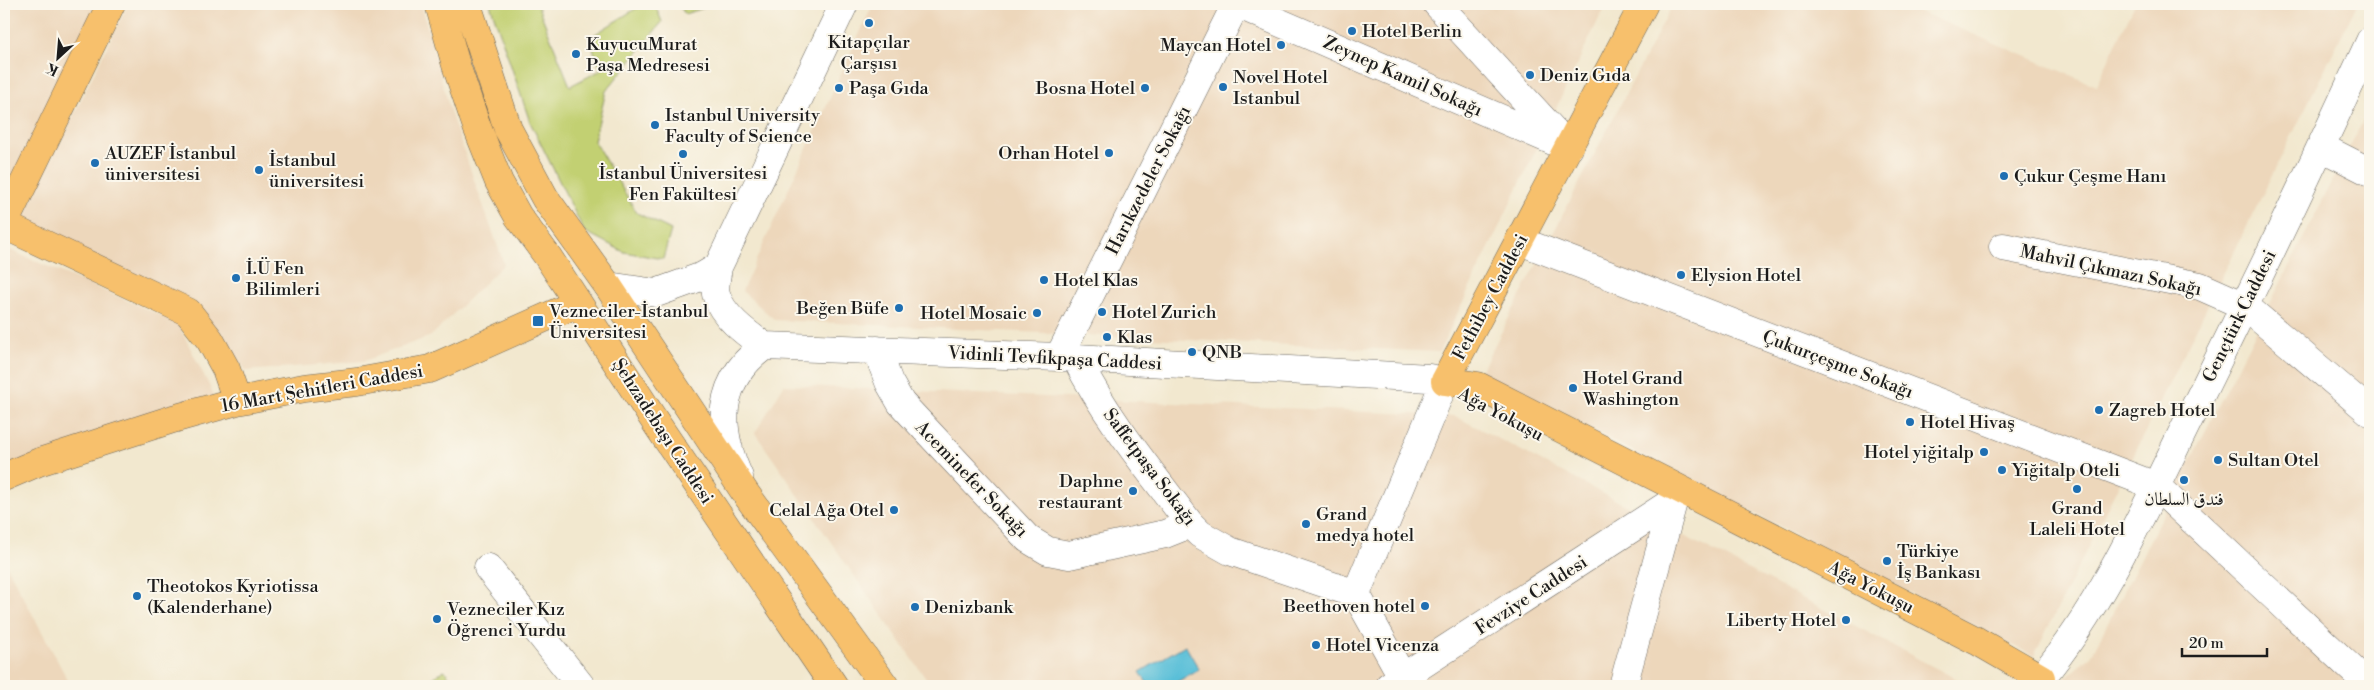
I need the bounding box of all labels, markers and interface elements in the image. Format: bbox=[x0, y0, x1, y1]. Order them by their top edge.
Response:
marker: Kitapçılar Çarşısı bbox=[863, 17, 875, 29]
place label: Hotel Berlin bbox=[1362, 20, 1462, 43]
marker: Hotel Berlin bbox=[1346, 25, 1358, 37]
place label: Kitapçılar Çarşısı bbox=[828, 31, 910, 75]
street label: Zeynep Kamil Sokağı bbox=[1320, 31, 1486, 122]
north arrow bbox=[32, 32, 82, 82]
place label: KuyucuMurat Paşa Medresesi bbox=[586, 33, 710, 77]
place label: Maycan Hotel bbox=[1160, 34, 1272, 57]
marker: Maycan Hotel bbox=[1275, 39, 1287, 51]
marker: KuyucuMurat Paşa Medresesi bbox=[570, 48, 582, 60]
text: K bbox=[43, 58, 62, 79]
place label: Deniz Gıda bbox=[1540, 64, 1632, 87]
place label: Novel Hotel Istanbul bbox=[1233, 66, 1328, 110]
marker: Deniz Gıda bbox=[1524, 69, 1536, 81]
place label: Paşa Gıda bbox=[849, 77, 930, 100]
place label: Bosna Hotel bbox=[1035, 77, 1136, 100]
marker: Novel Hotel Istanbul bbox=[1217, 81, 1229, 93]
marker: Paşa Gıda bbox=[833, 82, 845, 94]
marker: Bosna Hotel bbox=[1139, 82, 1151, 94]
street label: Harıkzedeler Sokağı bbox=[1101, 102, 1196, 259]
place label: Istanbul University Faculty of Science bbox=[665, 104, 820, 148]
marker: Istanbul University Faculty of Science bbox=[649, 119, 661, 131]
place label: AUZEF İstanbul üniversitesi bbox=[104, 142, 237, 186]
place label: Orhan Hotel bbox=[998, 142, 1100, 165]
marker: Orhan Hotel bbox=[1103, 147, 1115, 159]
marker: İstanbul Üniversitesi Fen Fakültesi bbox=[677, 148, 689, 160]
place label: İstanbul üniversitesi bbox=[269, 149, 364, 193]
marker: AUZEF İstanbul üniversitesi bbox=[89, 157, 101, 169]
place label: İstanbul Üniversitesi Fen Fakültesi bbox=[599, 162, 767, 206]
marker: İstanbul üniversitesi bbox=[253, 164, 265, 176]
place label: Çukur Çeşme Hanı bbox=[2014, 165, 2166, 188]
marker: Çukur Çeşme Hanı bbox=[1998, 170, 2010, 182]
street label: Fethibey Caddesi bbox=[1448, 230, 1533, 364]
street label: Mahvil Çıkmazı Sokağı bbox=[2018, 240, 2204, 301]
street label: Gençtürk Caddesi bbox=[2197, 246, 2281, 386]
place label: İ.Ü Fen Bilimleri bbox=[245, 257, 320, 301]
place label: Elysion Hotel bbox=[1691, 264, 1802, 287]
place label: Hotel Klas bbox=[1054, 269, 1138, 292]
marker: Elysion Hotel bbox=[1675, 269, 1687, 281]
marker: İ.Ü Fen Bilimleri bbox=[230, 272, 242, 284]
marker: Hotel Klas bbox=[1038, 274, 1050, 286]
place label: Beğen Büfe bbox=[795, 297, 889, 320]
place label: Vezneciler-İstanbul Üniversitesi bbox=[548, 300, 709, 344]
place label: Hotel Zurich bbox=[1112, 301, 1217, 324]
marker: Beğen Büfe bbox=[893, 302, 905, 314]
place label: Hotel Mosaic bbox=[920, 302, 1027, 325]
marker: Hotel Zurich bbox=[1096, 306, 1108, 318]
marker: Hotel Mosaic bbox=[1031, 307, 1043, 319]
marker: Vezneciler-İstanbul Üniversitesi bbox=[531, 314, 545, 328]
street label: Çukurçeşme Sokağı bbox=[1759, 325, 1917, 404]
place label: Klas bbox=[1117, 326, 1153, 349]
marker: Klas bbox=[1101, 331, 1113, 343]
street label: Vidinli Tevfikpaşa Caddesi bbox=[946, 341, 1163, 376]
place label: QNB bbox=[1202, 341, 1242, 364]
marker: QNB bbox=[1186, 346, 1198, 358]
street label: Şehzadebaşı Caddesi bbox=[607, 354, 718, 508]
street label: 16 Mart Şehitleri Caddesi bbox=[219, 359, 425, 418]
place label: Hotel Grand Washington bbox=[1582, 367, 1684, 411]
street label: Ağa Yokuşu bbox=[1453, 382, 1548, 447]
marker: Hotel Grand Washington bbox=[1567, 382, 1579, 394]
place label: Zagreb Hotel bbox=[2109, 399, 2216, 422]
street label: Saffetpaşa Sokağı bbox=[1098, 404, 1201, 531]
marker: Zagreb Hotel bbox=[2093, 404, 2105, 416]
place label: Hotel Hivaş bbox=[1920, 411, 2015, 434]
street label: Aceminefer Sokağı bbox=[910, 416, 1033, 542]
marker: Hotel Hivaş bbox=[1904, 416, 1916, 428]
place label: Hotel yiğitalp bbox=[1864, 441, 1974, 464]
marker: Hotel yiğitalp bbox=[1978, 446, 1990, 458]
place label: Sultan Otel bbox=[2228, 449, 2320, 472]
marker: Sultan Otel bbox=[2212, 454, 2224, 466]
place label: Yiğitalp Oteli bbox=[2011, 459, 2120, 482]
marker: Yiğitalp Oteli bbox=[1996, 464, 2008, 476]
place label: Daphne restaurant bbox=[1038, 470, 1124, 514]
marker: فندق السلطان bbox=[2178, 474, 2190, 486]
marker: Grand Laleli Hotel bbox=[2071, 483, 2083, 495]
marker: Daphne restaurant bbox=[1127, 485, 1139, 497]
place label: فندق السلطان bbox=[2144, 488, 2224, 511]
place label: Grand Laleli Hotel bbox=[2029, 497, 2125, 541]
place label: Celal Ağa Otel bbox=[769, 499, 885, 522]
place label: Grand medya hotel bbox=[1316, 503, 1415, 547]
marker: Celal Ağa Otel bbox=[888, 504, 900, 516]
marker: Grand medya hotel bbox=[1300, 518, 1312, 530]
place label: Türkiye İş Bankası bbox=[1897, 540, 1981, 584]
street label: Fevziye Caddesi bbox=[1471, 551, 1592, 640]
street label: Ağa Yokuşu bbox=[1823, 555, 1918, 619]
marker: Türkiye İş Bankası bbox=[1881, 555, 1893, 567]
place label: Theotokos Kyriotissa (Kalenderhane) bbox=[147, 575, 319, 619]
marker: Theotokos Kyriotissa (Kalenderhane) bbox=[131, 590, 143, 602]
place label: Beethoven hotel bbox=[1283, 595, 1416, 618]
place label: Denizbank bbox=[925, 596, 1014, 619]
place label: Vezneciler Kız Öğrenci Yurdu bbox=[446, 598, 567, 642]
marker: Beethoven hotel bbox=[1419, 600, 1431, 612]
marker: Denizbank bbox=[909, 601, 921, 613]
place label: Liberty Hotel bbox=[1727, 609, 1837, 632]
marker: Vezneciler Kız Öğrenci Yurdu bbox=[431, 613, 443, 625]
marker: Liberty Hotel bbox=[1840, 614, 1852, 626]
scale bar bbox=[2182, 625, 2266, 657]
place label: Hotel Vicenza bbox=[1326, 634, 1440, 657]
text: 20 m bbox=[2189, 634, 2224, 653]
marker: Hotel Vicenza bbox=[1310, 639, 1322, 651]

